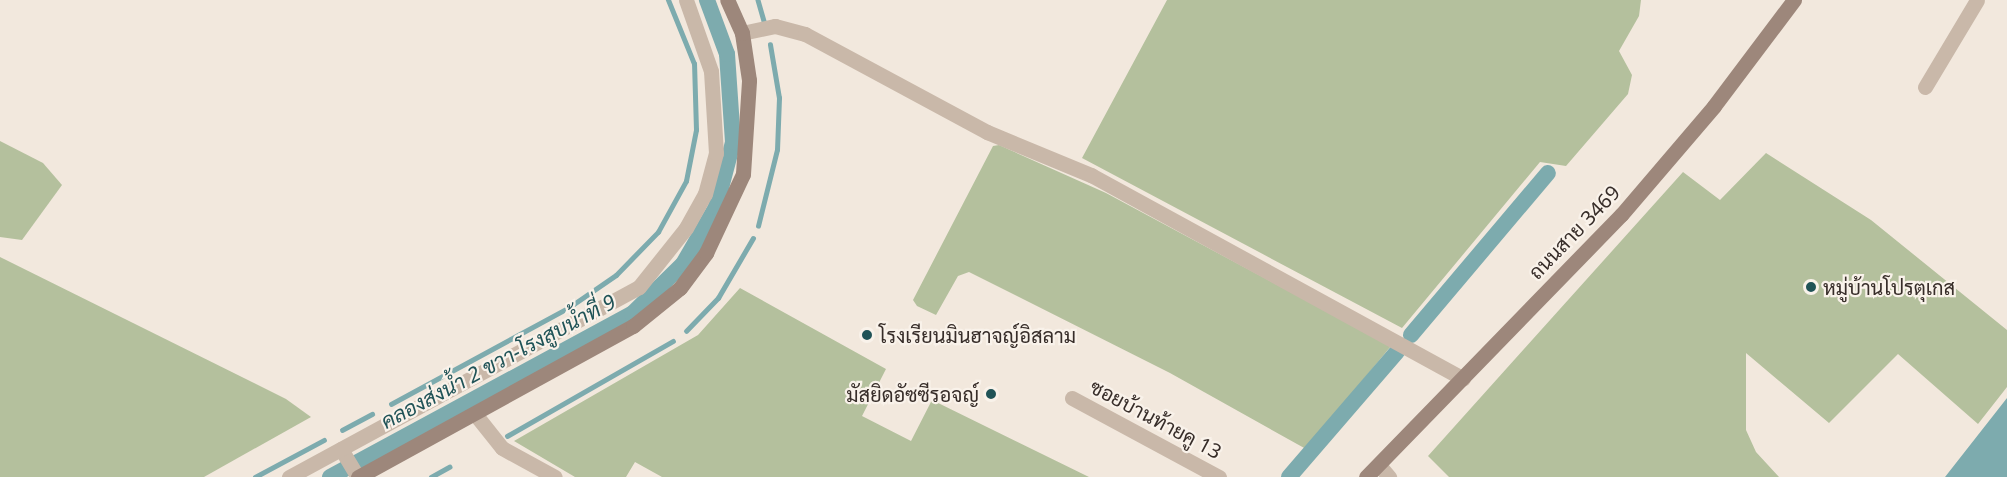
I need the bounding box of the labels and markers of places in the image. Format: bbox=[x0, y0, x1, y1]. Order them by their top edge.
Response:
place label: หมู่บ้านโปรตุเกส bbox=[1823, 275, 1955, 299]
marker: หมู่บ้านโปรตุเกส bbox=[1804, 280, 1818, 294]
place label: โรงเรียนมินฮาจญ์อิสลาม bbox=[879, 323, 1076, 347]
marker: โรงเรียนมินฮาจญ์อิสลาม bbox=[860, 328, 874, 342]
place label: มัสยิดอัซซีรอจญ์ bbox=[846, 382, 979, 406]
marker: มัสยิดอัซซีรอจญ์ bbox=[984, 387, 998, 401]

